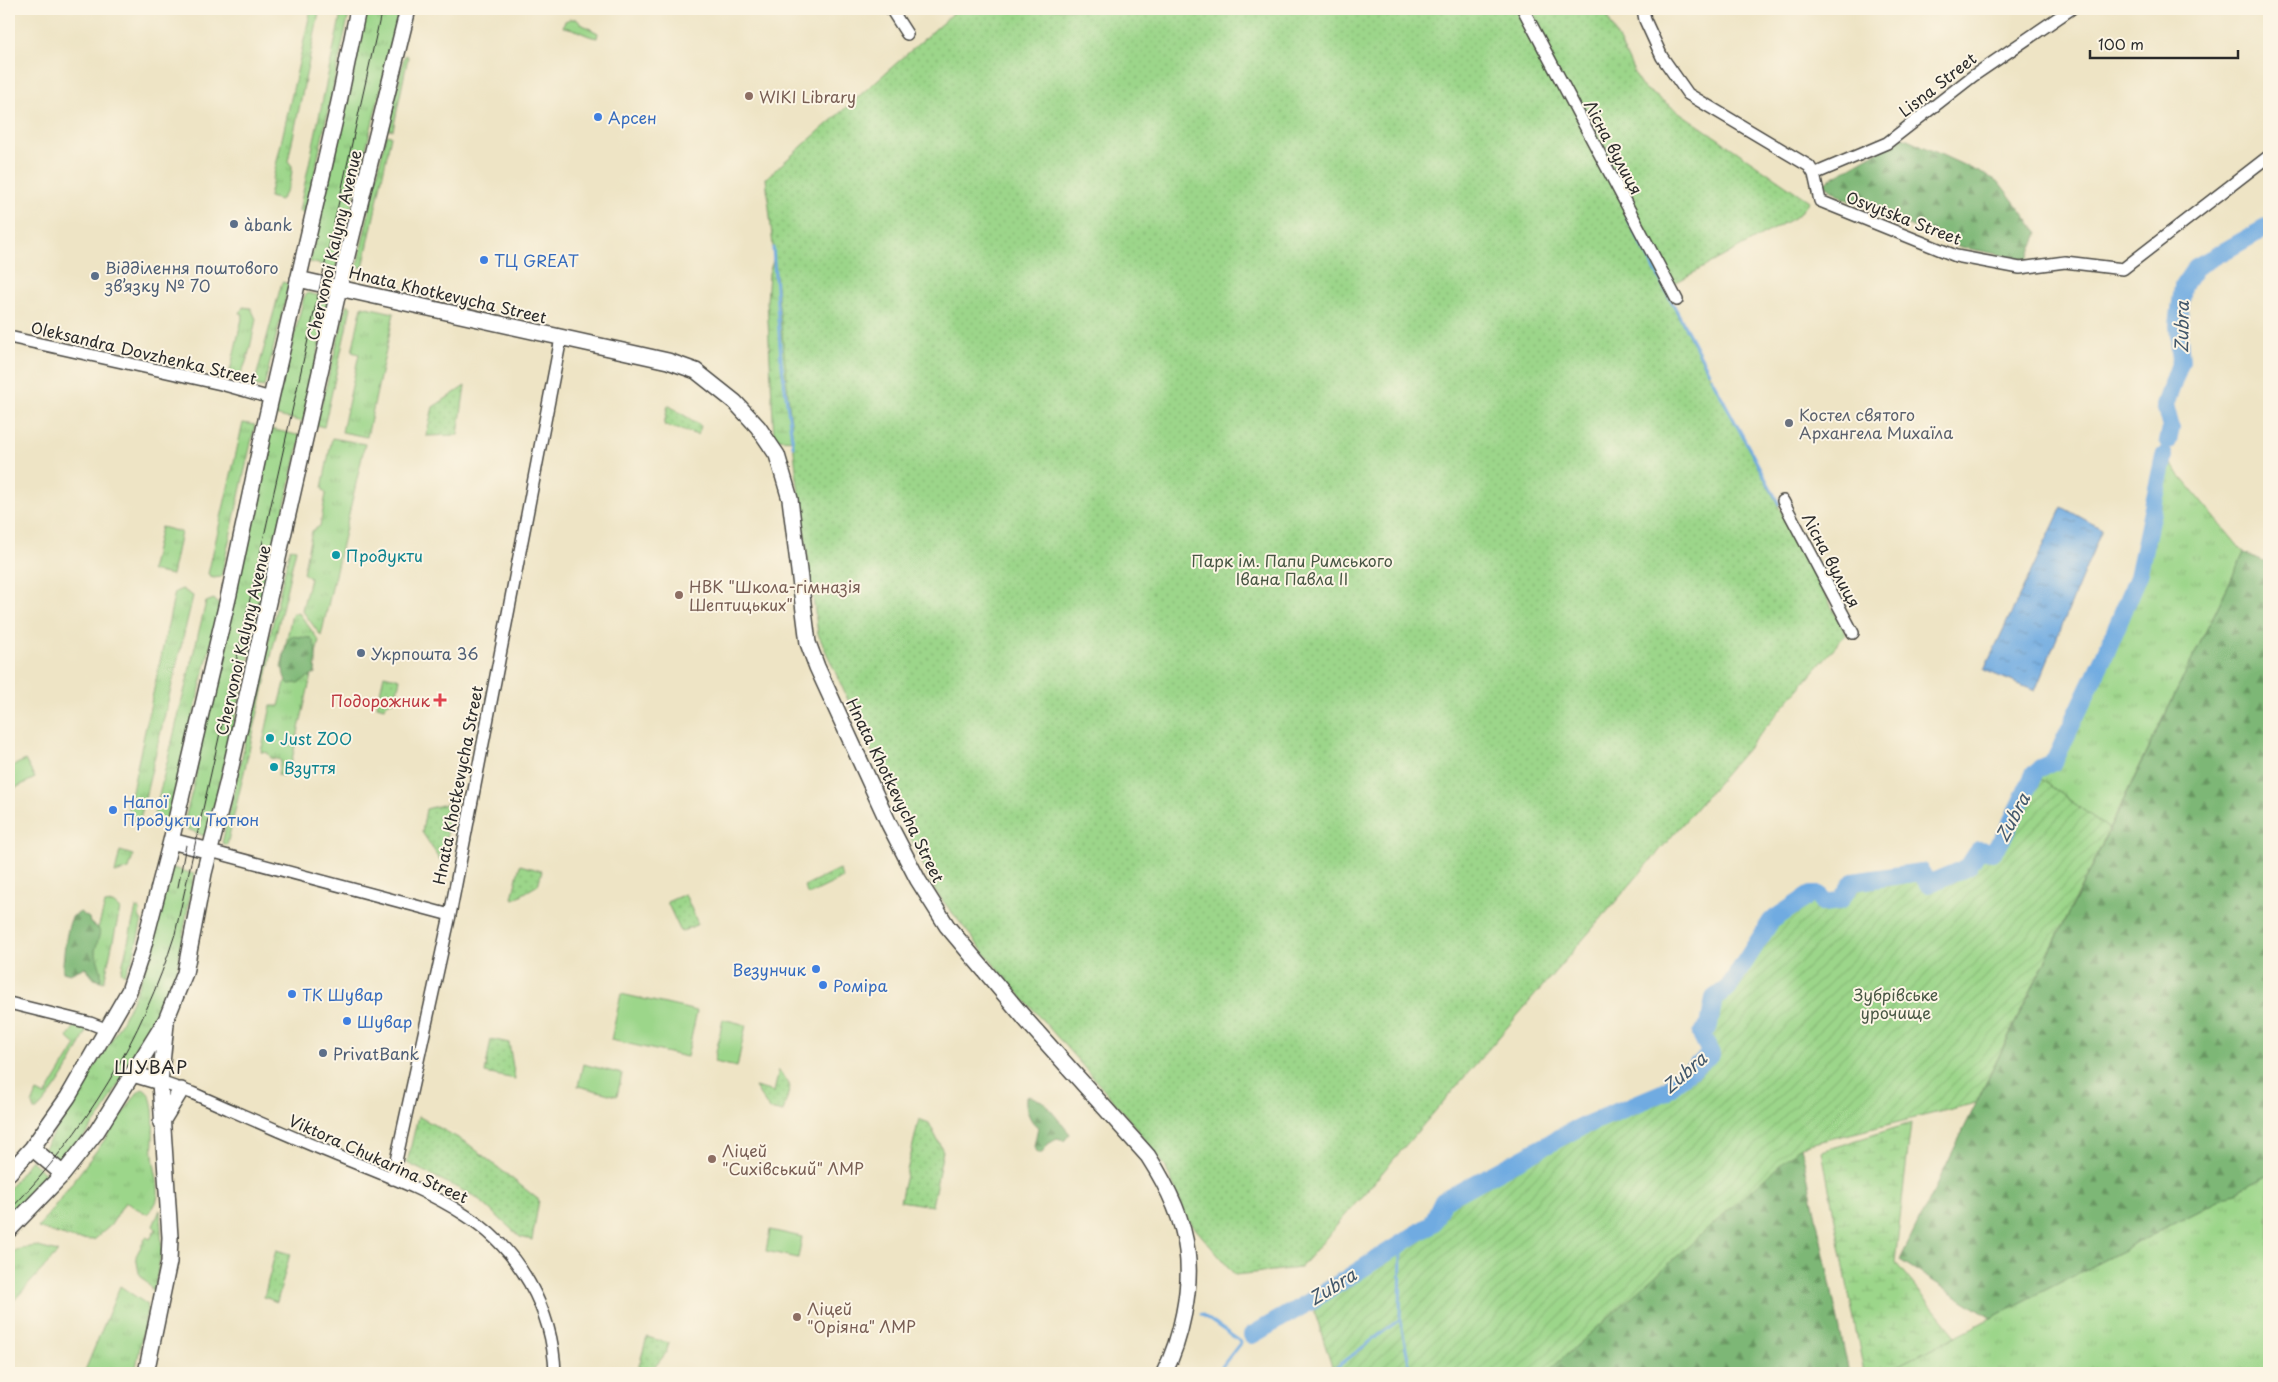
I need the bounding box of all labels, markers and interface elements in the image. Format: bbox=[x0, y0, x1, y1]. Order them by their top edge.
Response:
scale bar bbox=[2090, 28, 2238, 60]
text: 100 m bbox=[2098, 32, 2144, 55]
street label: Lisna Street bbox=[1893, 46, 1981, 122]
place label: WIKI Library bbox=[759, 84, 856, 108]
marker: WIKI Library bbox=[743, 90, 755, 102]
street label: Лісна вулиця bbox=[1579, 95, 1649, 199]
place label: Арсен bbox=[608, 105, 657, 129]
marker: Арсен bbox=[592, 111, 604, 123]
street label: Chervonoi Kalyny Avenue bbox=[299, 147, 367, 343]
street label: Osvytska Street bbox=[1843, 184, 1966, 250]
place label: àbank bbox=[244, 212, 292, 236]
marker: àbank bbox=[228, 218, 240, 230]
place label: ТЦ GREAT bbox=[494, 248, 579, 272]
marker: ТЦ GREAT bbox=[478, 254, 490, 266]
place label: Відділення поштового зв’язку № 70 bbox=[104, 255, 279, 297]
street label: Hnata Khotkevycha Street bbox=[347, 260, 549, 328]
marker: Відділення поштового зв’язку № 70 bbox=[89, 270, 101, 282]
water label: Zubra bbox=[2167, 300, 2195, 353]
street label: Oleksandra Dovzhenka Street bbox=[29, 314, 260, 390]
place label: Костел святого Архангела Михаїла bbox=[1799, 402, 1953, 444]
marker: Костел святого Архангела Михаїла bbox=[1783, 417, 1795, 429]
street label: Лісна вулиця bbox=[1797, 508, 1867, 612]
street label: Chervonoi Kalyny Avenue bbox=[208, 542, 276, 738]
place label: Продукти bbox=[346, 543, 423, 567]
park label: Парк ім. Папи Римського Івана Павла ІІ bbox=[1191, 548, 1393, 590]
marker: Продукти bbox=[330, 549, 342, 561]
place label: НВК "Школа-гімназія Шептицьких" bbox=[689, 574, 861, 616]
marker: НВК "Школа-гімназія Шептицьких" bbox=[673, 589, 685, 601]
place label: Укрпошта 36 bbox=[371, 641, 479, 665]
marker: Укрпошта 36 bbox=[355, 647, 367, 659]
street label: Hnata Khotkevycha Street bbox=[426, 683, 488, 887]
place label: Подорожник bbox=[331, 688, 430, 712]
marker: Подорожник bbox=[434, 694, 446, 706]
street label: Hnata Khotkevycha Street bbox=[841, 694, 951, 886]
place label: Just ZOO bbox=[280, 726, 352, 750]
marker: Just ZOO bbox=[264, 732, 276, 744]
place label: Взуття bbox=[284, 755, 336, 779]
marker: Взуття bbox=[268, 761, 280, 773]
water label: Zubra bbox=[1988, 787, 2037, 846]
place label: Напої Продукти Тютюн bbox=[123, 789, 259, 831]
marker: Напої Продукти Тютюн bbox=[107, 804, 119, 816]
place label: Везунчик bbox=[732, 957, 806, 981]
marker: Везунчик bbox=[810, 963, 822, 975]
place label: Роміра bbox=[833, 973, 887, 997]
marker: Роміра bbox=[817, 979, 829, 991]
place label: ТК Шувар bbox=[302, 982, 383, 1006]
park label: Зубрівське урочище bbox=[1854, 982, 1938, 1024]
marker: ТК Шувар bbox=[286, 988, 298, 1000]
place label: Шувар bbox=[357, 1009, 413, 1033]
marker: Шувар bbox=[341, 1015, 353, 1027]
place label: PrivatBank bbox=[333, 1041, 420, 1065]
water label: Zubra bbox=[1656, 1044, 1713, 1099]
marker: PrivatBank bbox=[317, 1047, 329, 1059]
district label: ШУВАР bbox=[114, 1053, 188, 1080]
street label: Viktora Chukarina Street bbox=[286, 1108, 473, 1209]
place label: Ліцей "Сихівський" ЛМР bbox=[722, 1138, 864, 1180]
marker: Ліцей "Сихівський" ЛМР bbox=[706, 1153, 718, 1165]
water label: Zubra bbox=[1303, 1260, 1362, 1311]
place label: Ліцей "Оріяна" ЛМР bbox=[807, 1296, 916, 1338]
marker: Ліцей "Оріяна" ЛМР bbox=[791, 1311, 803, 1323]

